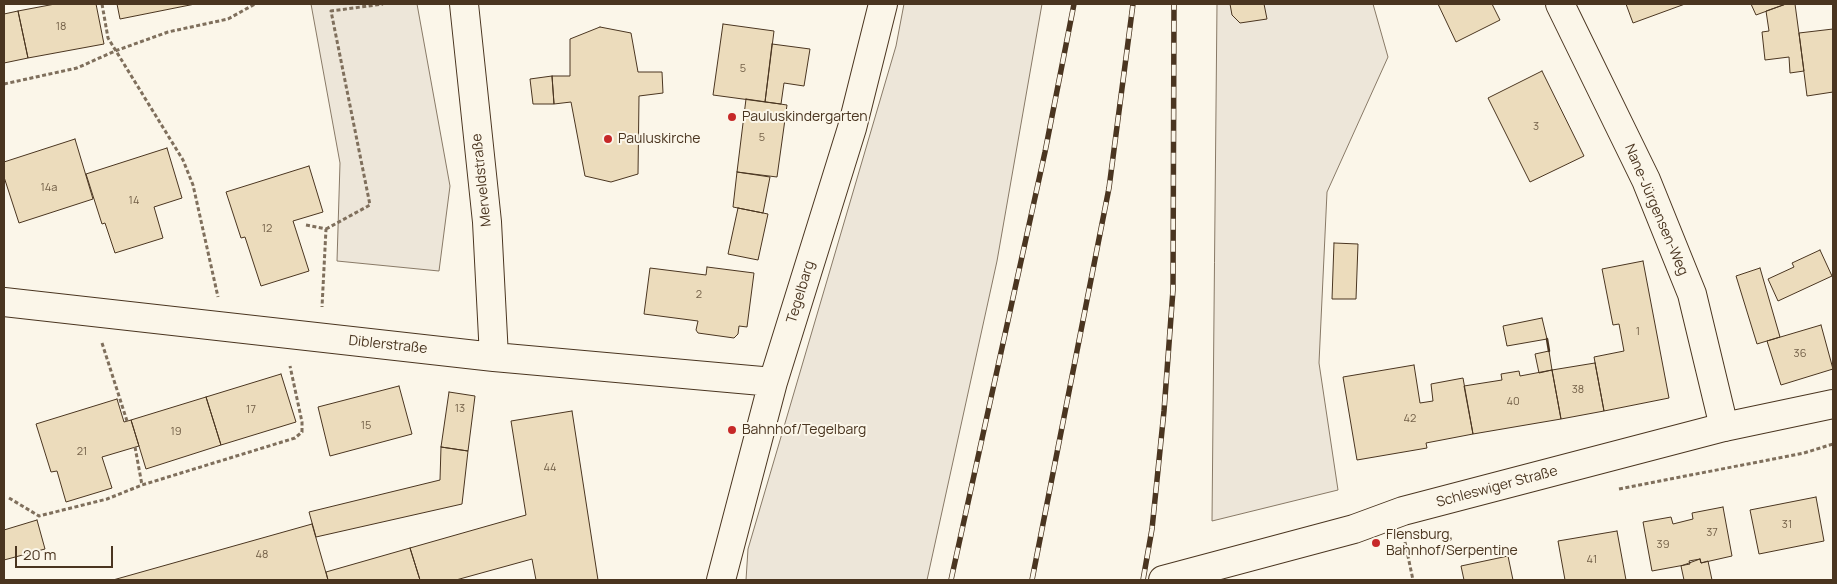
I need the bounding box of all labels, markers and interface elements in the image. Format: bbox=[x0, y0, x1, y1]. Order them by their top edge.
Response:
house number: 18 bbox=[56, 20, 66, 34]
house number: 5 bbox=[740, 62, 746, 76]
place label: Pauluskindergarten bbox=[742, 109, 868, 125]
marker: Pauluskindergarten bbox=[726, 111, 738, 123]
house number: 3 bbox=[1533, 120, 1539, 134]
place label: Pauluskirche bbox=[618, 131, 701, 147]
house number: 5 bbox=[759, 131, 765, 145]
street label: Merveldstraße bbox=[469, 133, 495, 227]
marker: Pauluskirche bbox=[602, 133, 614, 145]
street label: Nane-Jürgensen-Weg bbox=[1621, 142, 1691, 278]
house number: 14a bbox=[41, 181, 57, 195]
house number: 14 bbox=[129, 194, 139, 208]
house number: 12 bbox=[262, 222, 272, 236]
street label: Tegelbarg bbox=[784, 259, 818, 325]
house number: 2 bbox=[696, 288, 702, 302]
house number: 1 bbox=[1636, 325, 1640, 339]
street label: Diblerstraße bbox=[348, 333, 428, 357]
house number: 36 bbox=[1794, 347, 1806, 361]
house number: 38 bbox=[1572, 383, 1584, 397]
house number: 40 bbox=[1506, 395, 1520, 409]
house number: 13 bbox=[455, 402, 465, 416]
house number: 17 bbox=[246, 403, 256, 417]
house number: 42 bbox=[1404, 412, 1416, 426]
house number: 15 bbox=[361, 419, 371, 433]
place label: Bahnhof/Tegelbarg bbox=[742, 422, 866, 438]
marker: Bahnhof/Tegelbarg bbox=[726, 424, 738, 436]
house number: 19 bbox=[170, 425, 182, 439]
house number: 21 bbox=[77, 445, 87, 459]
house number: 44 bbox=[543, 461, 557, 475]
street label: Schleswiger Straße bbox=[1435, 463, 1559, 511]
house number: 31 bbox=[1782, 518, 1792, 532]
house number: 37 bbox=[1706, 526, 1718, 540]
place label: Flensburg, Bahnhof/Serpentine bbox=[1386, 527, 1518, 560]
scale bar bbox=[18, 536, 115, 568]
marker: Flensburg, Bahnhof/Serpentine bbox=[1370, 537, 1382, 549]
house number: 39 bbox=[1657, 538, 1669, 552]
text: 20 m bbox=[23, 544, 56, 565]
house number: 48 bbox=[256, 548, 268, 562]
house number: 41 bbox=[1587, 553, 1597, 567]

